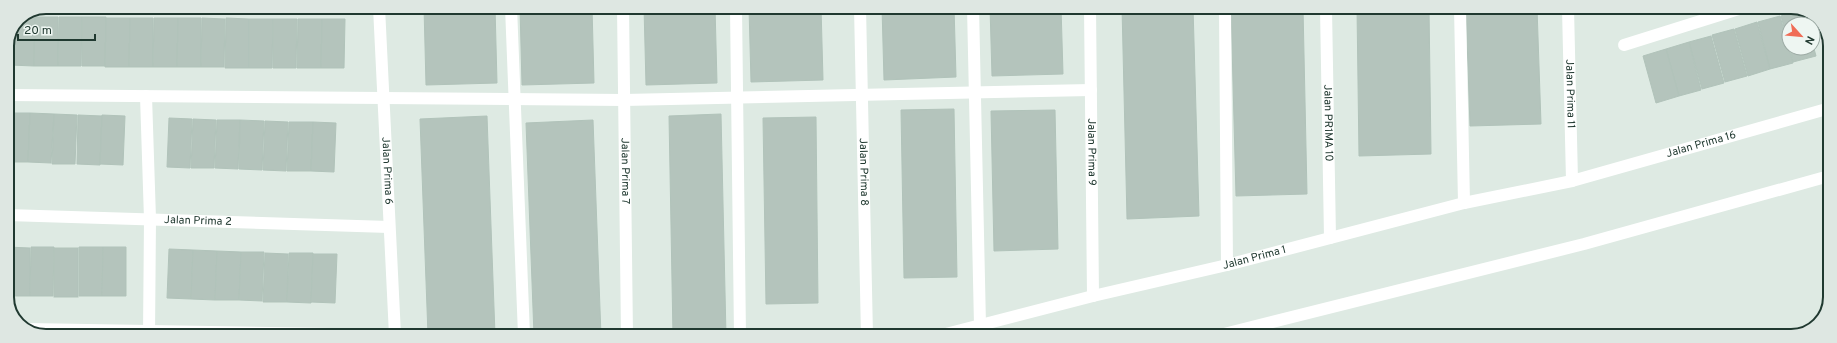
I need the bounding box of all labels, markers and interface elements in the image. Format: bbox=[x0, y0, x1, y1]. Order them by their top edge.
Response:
scale bar bbox=[18, 16, 95, 42]
north arrow bbox=[1781, 16, 1821, 56]
text: 20 m bbox=[24, 23, 52, 39]
text: N bbox=[1801, 33, 1817, 47]
street label: Jalan Prima 11 bbox=[1562, 59, 1578, 129]
street label: Jalan PR1MA 10 bbox=[1320, 84, 1336, 162]
street label: Jalan Prima 9 bbox=[1084, 118, 1099, 186]
street label: Jalan Prima 16 bbox=[1665, 128, 1738, 161]
street label: Jalan Prima 6 bbox=[378, 137, 396, 205]
street label: Jalan Prima 7 bbox=[618, 138, 632, 205]
street label: Jalan Prima 8 bbox=[856, 138, 871, 206]
street label: Jalan Prima 2 bbox=[164, 213, 232, 229]
street label: Jalan Prima 1 bbox=[1221, 243, 1288, 273]

